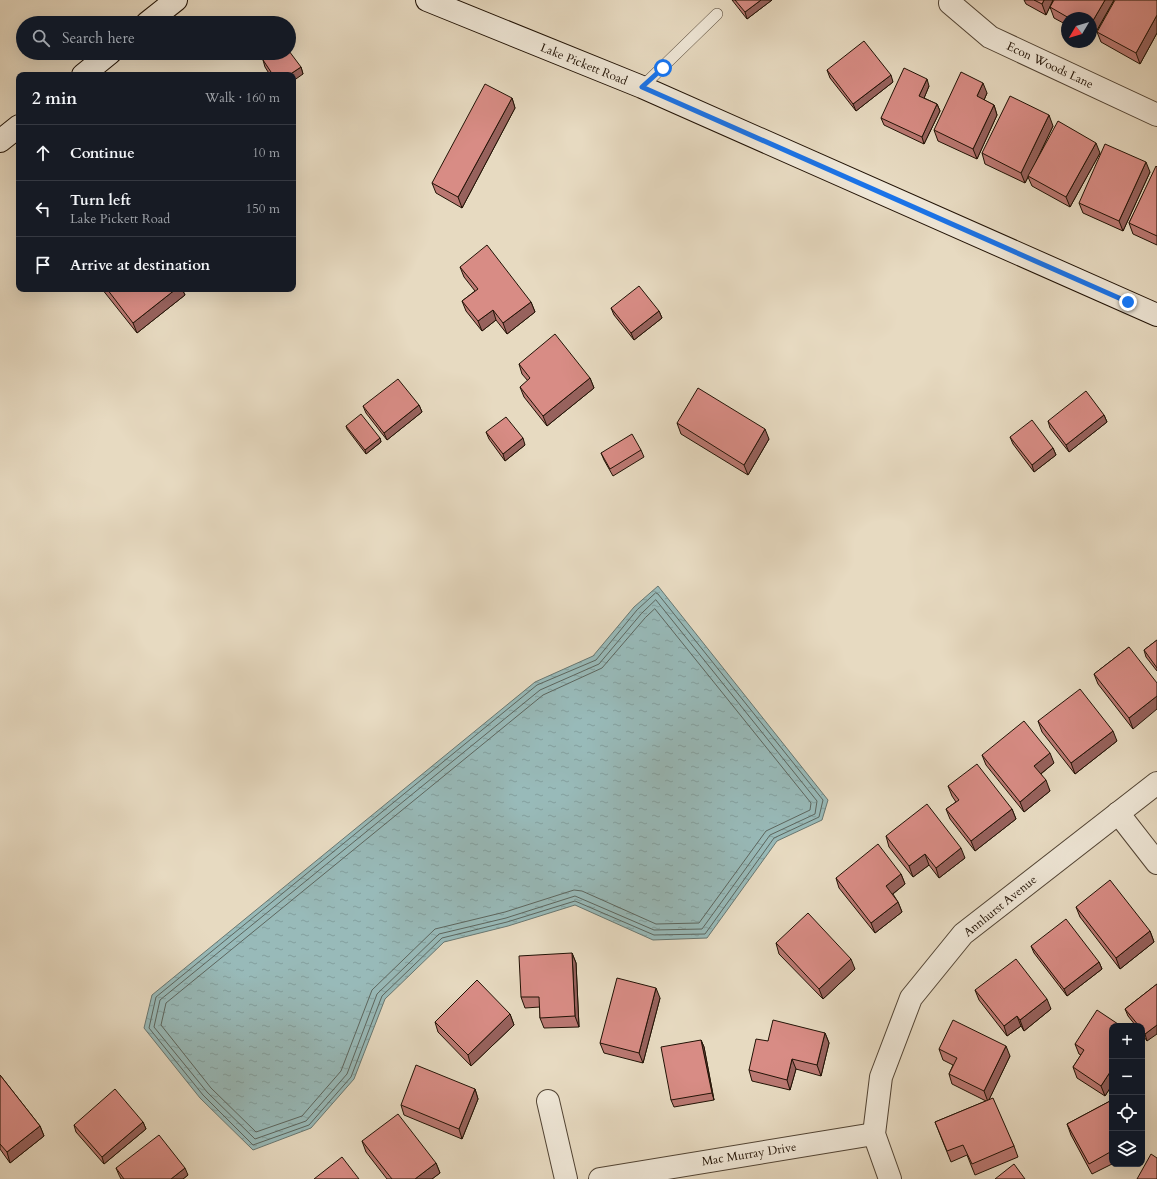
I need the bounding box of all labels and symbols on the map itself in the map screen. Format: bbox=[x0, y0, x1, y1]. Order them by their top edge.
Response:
north arrow bbox=[1061, 12, 1097, 48]
street label: Econ Woods Lane bbox=[1004, 38, 1096, 92]
street label: Lake Pickett Road bbox=[538, 39, 630, 89]
route start bbox=[654, 59, 672, 77]
route end bbox=[1119, 293, 1137, 311]
street label: Annhurst Avenue bbox=[960, 872, 1040, 940]
street label: Mac Murray Drive bbox=[701, 1139, 797, 1169]

